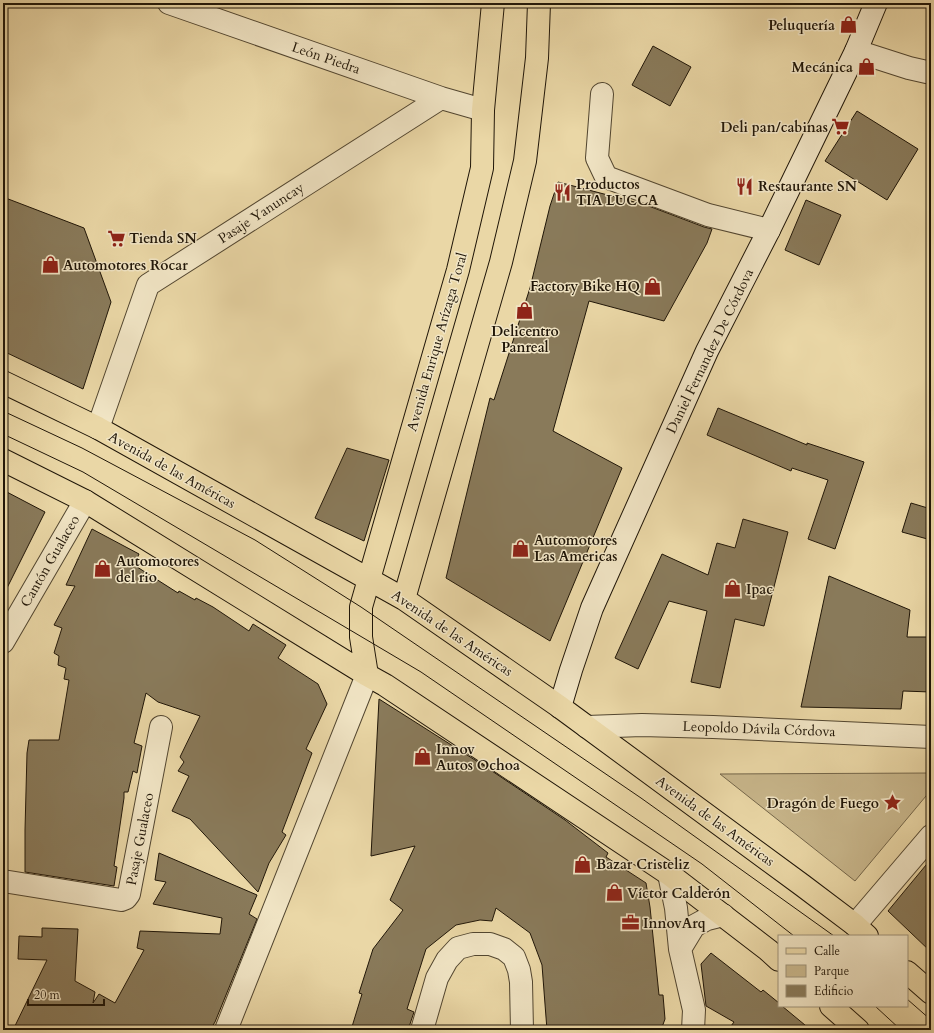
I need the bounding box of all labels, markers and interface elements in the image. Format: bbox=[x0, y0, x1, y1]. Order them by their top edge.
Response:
shop icon: Peluquería bbox=[838, 15, 858, 35]
place label: Peluquería bbox=[768, 16, 835, 35]
street label: León Piedra bbox=[289, 37, 363, 79]
shop icon: Mecánica bbox=[856, 57, 876, 77]
place label: Mecánica bbox=[792, 58, 853, 77]
supermarket icon: Deli pan/cabinas bbox=[831, 117, 851, 137]
place label: Deli pan/cabinas bbox=[721, 118, 828, 137]
place label: Productos TIA LUCCA bbox=[576, 175, 659, 210]
restaurant icon: Restaurante SN bbox=[735, 176, 755, 196]
place label: Restaurante SN bbox=[758, 177, 857, 196]
street label: Pasaje Yanuncay bbox=[214, 178, 308, 248]
restaurant icon: Productos TIA LUCCA bbox=[553, 182, 573, 202]
supermarket icon: Tienda SN bbox=[106, 228, 126, 248]
place label: Tienda SN bbox=[129, 229, 197, 248]
street label: Avenida Enrique Arízaga Toral bbox=[402, 250, 472, 434]
shop icon: Automotores Rocar bbox=[40, 255, 60, 275]
place label: Automotores Rocar bbox=[63, 256, 188, 275]
street label: Daniel Fernandez De Córdova bbox=[662, 265, 758, 437]
shop icon: Factory Bike HQ bbox=[643, 276, 663, 296]
place label: Factory Bike HQ bbox=[530, 277, 641, 296]
shop icon: Delicentro Panreal bbox=[515, 301, 535, 321]
place label: Delicentro Panreal bbox=[491, 322, 559, 357]
street label: Avenida de las Américas bbox=[105, 427, 239, 513]
street label: Cantón Gualaceo bbox=[16, 511, 84, 610]
place label: Automotores Las Americas bbox=[534, 531, 618, 566]
shop icon: Automotores Las Americas bbox=[511, 538, 531, 558]
place label: Automotores del rio bbox=[116, 552, 199, 587]
shop icon: Automotores del rio bbox=[93, 559, 113, 579]
shop icon: Ipac bbox=[723, 579, 743, 599]
place label: Ipac bbox=[746, 580, 773, 599]
street label: Avenida de las Américas bbox=[388, 585, 517, 681]
street label: Leopoldo Dávila Córdova bbox=[682, 717, 836, 741]
place label: Innov Autos Ochoa bbox=[436, 740, 520, 775]
shop icon: Innov Autos Ochoa bbox=[413, 747, 433, 767]
street label: Avenida de las Américas bbox=[652, 771, 778, 871]
street label: Pasaje Gualaceo bbox=[122, 791, 158, 887]
place icon: Dragón de Fuego bbox=[882, 793, 902, 813]
place label: Dragón de Fuego bbox=[767, 794, 879, 813]
shop icon: Bazar Cristeliz bbox=[573, 854, 593, 874]
place label: Bazar Cristeliz bbox=[596, 855, 690, 874]
shop icon: Víctor Calderón bbox=[604, 883, 624, 903]
place label: Víctor Calderón bbox=[627, 884, 731, 903]
office icon: InnovArq bbox=[620, 913, 640, 933]
place label: InnovArq bbox=[643, 914, 706, 933]
legend bbox=[778, 935, 908, 1007]
text: Calle bbox=[814, 943, 840, 959]
text: Parque bbox=[814, 963, 849, 979]
scale bar bbox=[28, 981, 104, 1007]
text: Edificio bbox=[814, 983, 854, 999]
text: 20 m bbox=[34, 987, 61, 1003]

